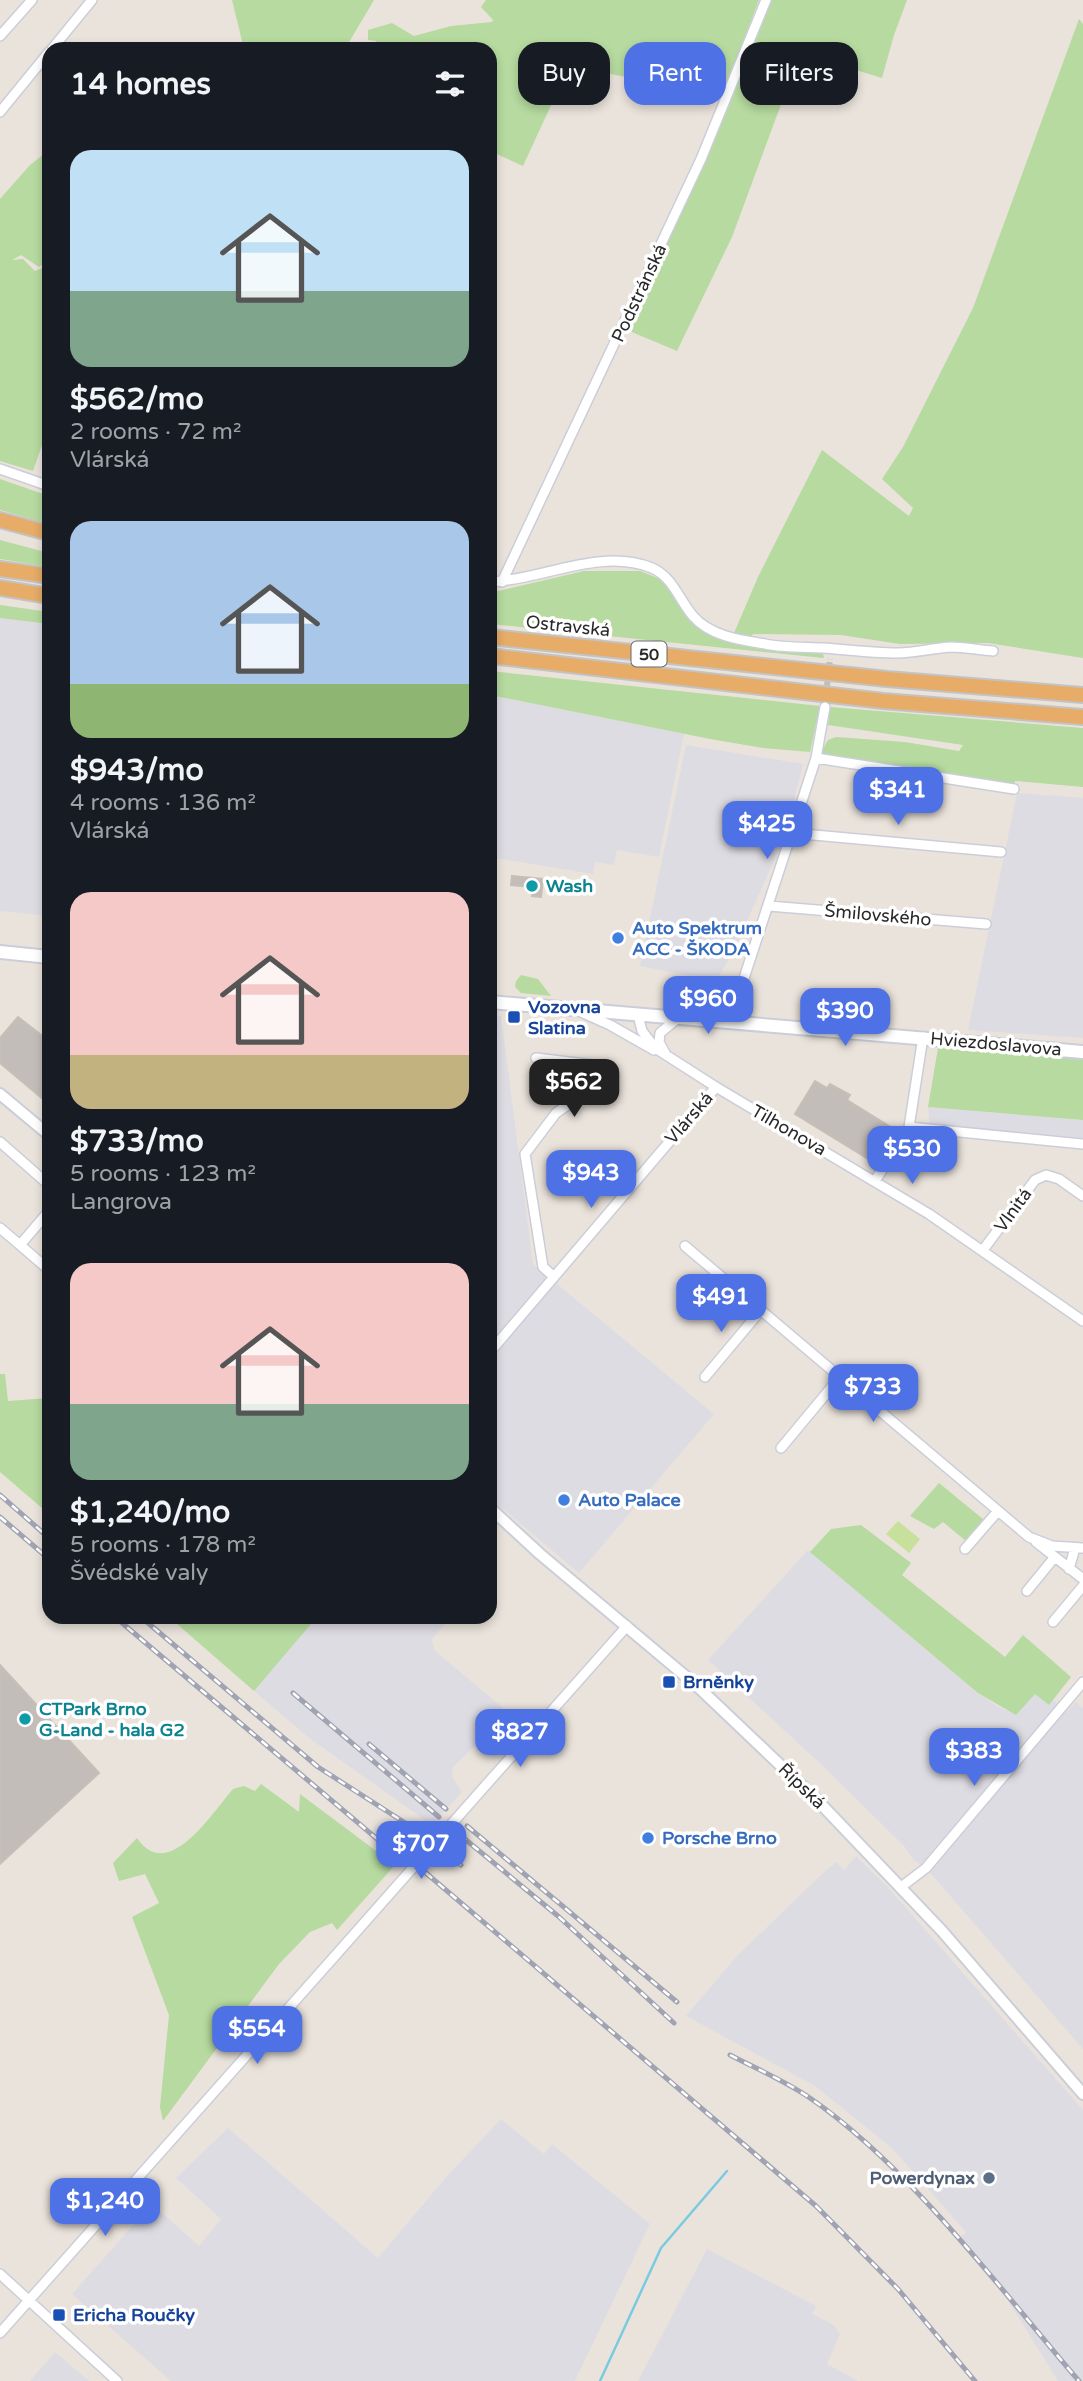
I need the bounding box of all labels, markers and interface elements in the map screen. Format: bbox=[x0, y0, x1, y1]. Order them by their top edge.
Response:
chip: Buy bbox=[518, 42, 610, 105]
chip: Rent bbox=[624, 42, 726, 105]
chip: Filters bbox=[740, 42, 858, 105]
icon: filters bbox=[431, 65, 469, 103]
text: 14 homes bbox=[70, 66, 211, 103]
icon: home bbox=[207, 195, 333, 321]
street label: Podstránská bbox=[607, 240, 671, 346]
text: $562/mo bbox=[70, 381, 204, 418]
text: 2 rooms · 72 m² bbox=[70, 418, 241, 446]
text: Vlárská bbox=[70, 446, 150, 474]
icon: home bbox=[207, 566, 333, 692]
street label: Ostravská bbox=[525, 611, 611, 641]
road number: 50 bbox=[632, 642, 666, 666]
text: $943/mo bbox=[70, 752, 204, 789]
pin: $341 bbox=[857, 768, 939, 827]
text: $341 bbox=[869, 776, 927, 804]
text: 4 rooms · 136 m² bbox=[70, 789, 256, 817]
pin: $425 bbox=[726, 802, 808, 861]
text: $425 bbox=[738, 810, 796, 838]
text: Vlárská bbox=[70, 817, 150, 845]
place label: Wash bbox=[546, 875, 593, 897]
marker: Wash bbox=[524, 878, 540, 894]
street label: Šmilovského bbox=[824, 899, 932, 931]
place label: Auto Spektrum ACC - ŠKODA bbox=[632, 917, 762, 960]
marker: Auto Spektrum ACC - ŠKODA bbox=[610, 930, 626, 946]
icon: home bbox=[207, 937, 333, 1063]
pin: $960 bbox=[667, 976, 749, 1036]
text: $960 bbox=[679, 985, 737, 1013]
pin: $390 bbox=[804, 988, 886, 1048]
place label: Vozovna Slatina bbox=[528, 996, 601, 1039]
text: $390 bbox=[816, 997, 874, 1025]
marker: Vozovna Slatina bbox=[506, 1009, 522, 1025]
street label: Hviezdoslavova bbox=[929, 1027, 1063, 1061]
pin: $562 bbox=[533, 1060, 615, 1119]
text: $562 bbox=[545, 1068, 603, 1096]
street label: Vlárská bbox=[660, 1087, 718, 1149]
street label: Tilhonova bbox=[748, 1100, 830, 1160]
text: $733/mo bbox=[70, 1123, 204, 1160]
pin: $530 bbox=[871, 1126, 953, 1186]
text: $530 bbox=[883, 1135, 941, 1163]
pin: $943 bbox=[550, 1150, 632, 1210]
text: $943 bbox=[562, 1159, 620, 1187]
text: 5 rooms · 123 m² bbox=[70, 1160, 256, 1188]
street label: Vlnitá bbox=[990, 1184, 1036, 1236]
text: Langrova bbox=[70, 1188, 172, 1216]
pin: $491 bbox=[680, 1274, 762, 1334]
text: $491 bbox=[692, 1283, 750, 1311]
icon: home bbox=[207, 1308, 333, 1434]
pin: $733 bbox=[832, 1364, 914, 1424]
text: $733 bbox=[844, 1373, 902, 1401]
place label: Auto Palace bbox=[578, 1489, 681, 1511]
marker: Auto Palace bbox=[556, 1492, 572, 1508]
text: $1,240/mo bbox=[70, 1494, 230, 1531]
text: 5 rooms · 178 m² bbox=[70, 1531, 256, 1559]
text: Švédské valy bbox=[70, 1559, 208, 1587]
place label: Brněnky bbox=[683, 1671, 754, 1693]
marker: Brněnky bbox=[661, 1674, 677, 1690]
place label: CTPark Brno G-Land - hala G2 bbox=[39, 1698, 185, 1741]
pin: $827 bbox=[479, 1710, 561, 1769]
marker: CTPark Brno G-Land - hala G2 bbox=[17, 1711, 33, 1727]
text: $827 bbox=[491, 1718, 549, 1746]
pin: $383 bbox=[933, 1728, 1015, 1788]
text: $383 bbox=[945, 1737, 1003, 1765]
street label: Řípská bbox=[774, 1758, 830, 1814]
pin: $707 bbox=[380, 1822, 462, 1881]
place label: Porsche Brno bbox=[662, 1827, 777, 1849]
text: $707 bbox=[392, 1830, 450, 1858]
marker: Porsche Brno bbox=[640, 1830, 656, 1846]
pin: $554 bbox=[216, 2007, 298, 2066]
text: $554 bbox=[228, 2015, 286, 2043]
place label: Powerdynax bbox=[870, 2167, 975, 2189]
marker: Powerdynax bbox=[981, 2170, 997, 2186]
pin: $1,240 bbox=[48, 2178, 162, 2238]
text: $1,240 bbox=[66, 2187, 144, 2215]
place label: Ericha Roučky bbox=[73, 2304, 195, 2326]
marker: Ericha Roučky bbox=[51, 2307, 67, 2323]

